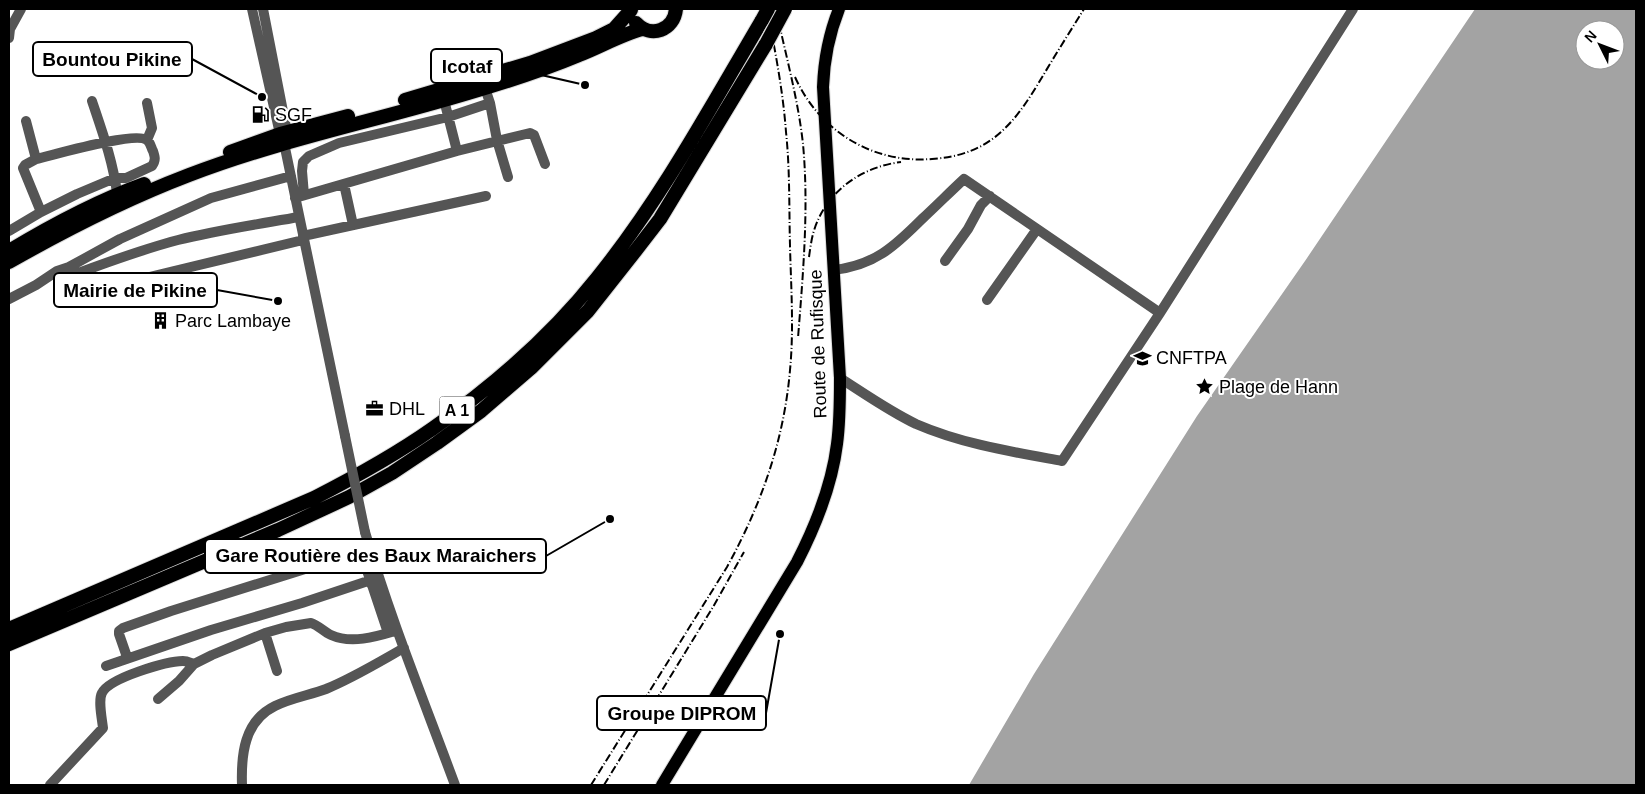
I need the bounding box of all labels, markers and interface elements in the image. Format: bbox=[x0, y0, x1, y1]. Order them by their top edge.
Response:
north arrow bbox=[1575, 20, 1625, 70]
text: N bbox=[1581, 27, 1600, 45]
callout: Bountou Pikine bbox=[33, 42, 192, 76]
text: Bountou Pikine bbox=[42, 49, 182, 70]
callout: Icotaf bbox=[431, 49, 502, 83]
text: Icotaf bbox=[442, 56, 493, 77]
fuel station icon: SGF bbox=[251, 105, 271, 125]
place label: SGF bbox=[275, 105, 312, 125]
street label: Route de Rufisque bbox=[805, 269, 831, 419]
callout: Mairie de Pikine bbox=[54, 273, 217, 307]
text: Mairie de Pikine bbox=[63, 280, 207, 301]
building icon: Parc Lambaye bbox=[151, 311, 171, 331]
place label: Parc Lambaye bbox=[175, 311, 291, 331]
school or university icon: CNFTPA bbox=[1132, 348, 1152, 368]
place label: CNFTPA bbox=[1156, 348, 1227, 368]
place icon: Plage de Hann bbox=[1195, 377, 1215, 397]
place label: Plage de Hann bbox=[1219, 377, 1338, 397]
road number: A 1 bbox=[440, 396, 474, 424]
office icon: DHL bbox=[365, 399, 385, 419]
place label: DHL bbox=[389, 399, 425, 419]
callout: Gare Routière des Baux Maraichers bbox=[205, 539, 546, 573]
text: Gare Routière des Baux Maraichers bbox=[215, 545, 537, 566]
callout: Groupe DIPROM bbox=[597, 696, 766, 730]
text: Groupe DIPROM bbox=[608, 703, 756, 724]

